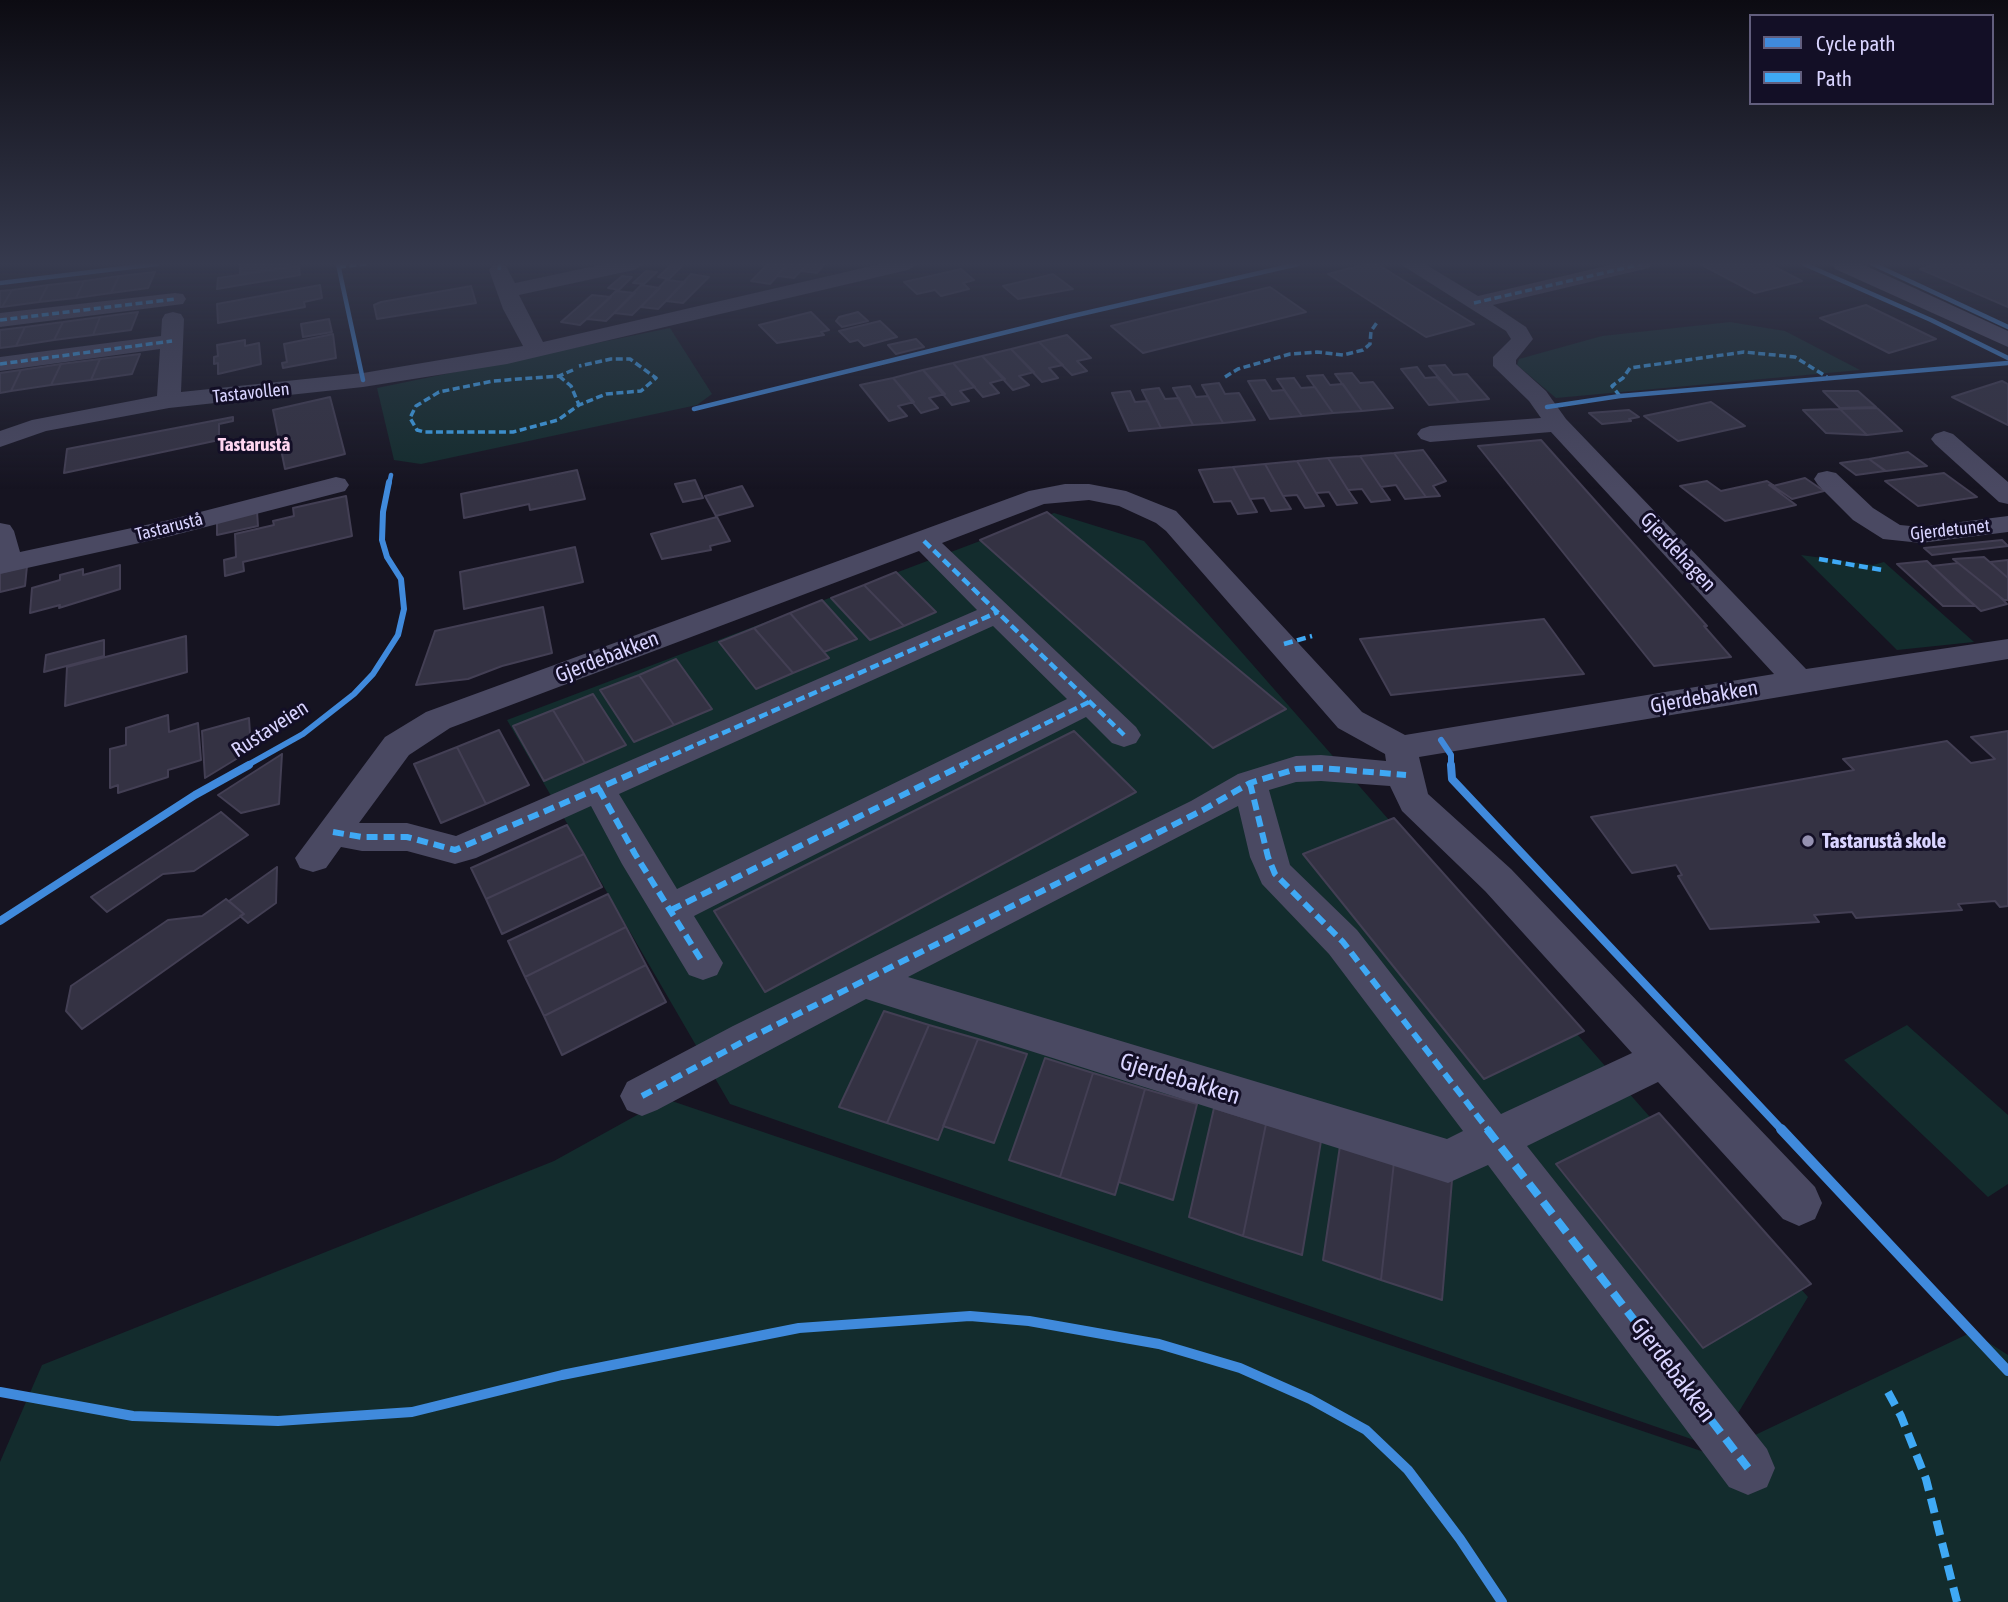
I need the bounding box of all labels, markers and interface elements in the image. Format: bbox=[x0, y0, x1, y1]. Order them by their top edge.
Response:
legend bbox=[1749, 14, 1994, 105]
text: Cycle path bbox=[1816, 31, 1895, 55]
text: Path bbox=[1816, 66, 1852, 90]
street label: Tastavollen bbox=[212, 378, 290, 408]
district label: Tastarustå bbox=[218, 434, 290, 456]
street label: Gjerdehagen bbox=[1635, 507, 1721, 597]
street label: Tastarustå bbox=[133, 508, 205, 546]
street label: Gjerdetunet bbox=[1909, 515, 1991, 545]
street label: Gjerdebakken bbox=[552, 626, 662, 688]
street label: Gjerdebakken bbox=[1648, 675, 1760, 719]
street label: Rustaveien bbox=[227, 695, 313, 763]
place label: Tastarustå skole bbox=[1822, 828, 1946, 854]
marker: Tastarustå skole bbox=[1800, 833, 1816, 849]
street label: Gjerdebakken bbox=[1116, 1047, 1244, 1111]
street label: Gjerdebakken bbox=[1624, 1312, 1722, 1428]

